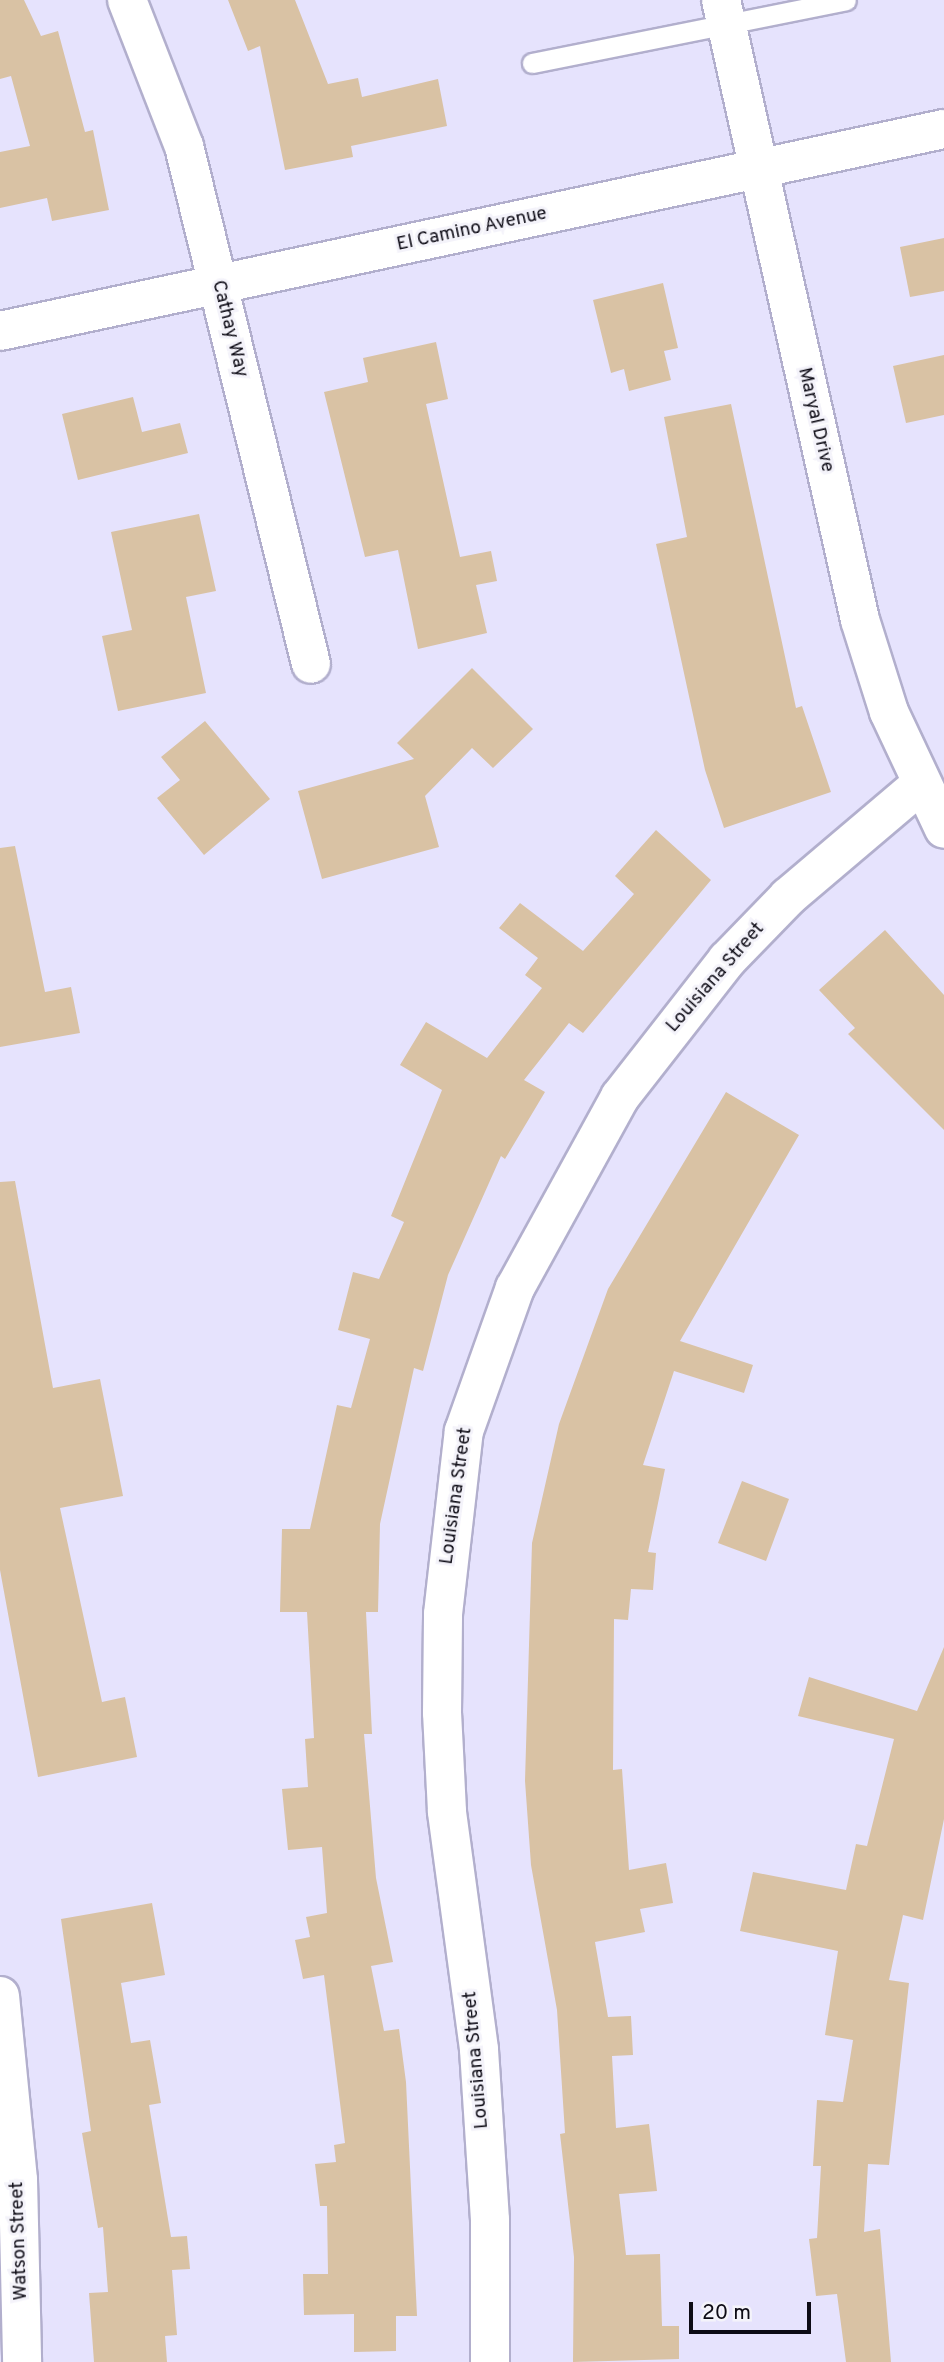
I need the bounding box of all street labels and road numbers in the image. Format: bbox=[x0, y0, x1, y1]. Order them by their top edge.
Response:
street label: El Camino Avenue bbox=[394, 203, 550, 257]
street label: Cathay Way bbox=[206, 278, 252, 380]
street label: Maryal Drive bbox=[792, 365, 838, 475]
street label: Louisiana Street bbox=[662, 918, 770, 1038]
street label: Louisiana Street bbox=[436, 1426, 478, 1566]
street label: Louisiana Street bbox=[460, 1990, 494, 2130]
street label: Watson Street bbox=[7, 2181, 33, 2301]

